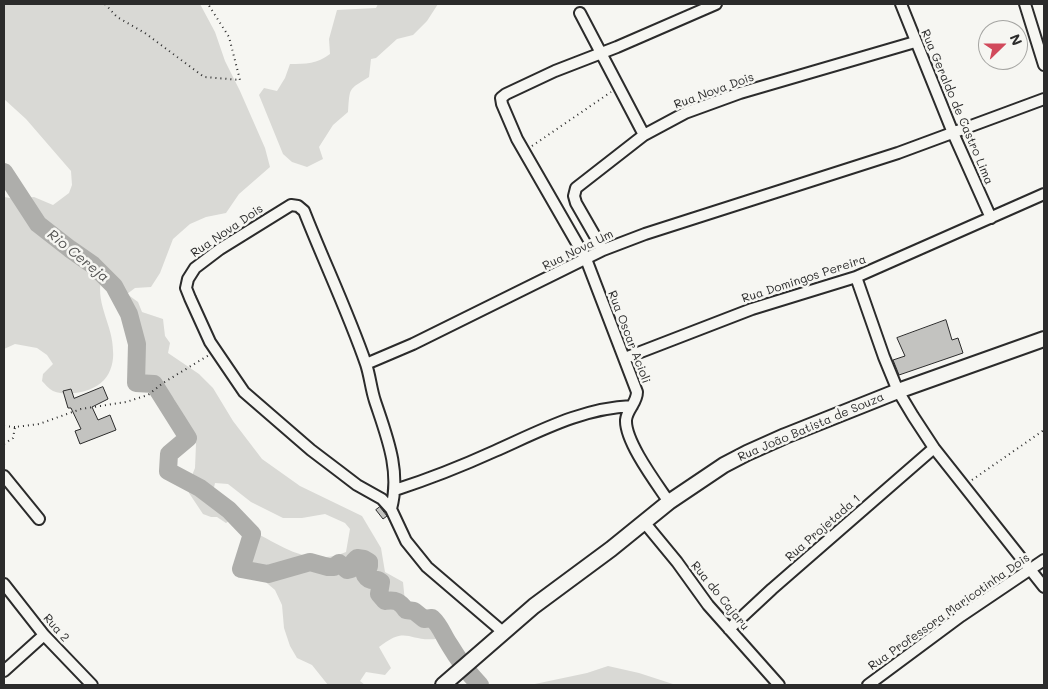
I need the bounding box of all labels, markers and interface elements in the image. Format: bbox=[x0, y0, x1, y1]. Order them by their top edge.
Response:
north arrow bbox=[978, 20, 1028, 70]
street label: Rua Geraldo de Castro Lima bbox=[918, 27, 996, 187]
text: N bbox=[1006, 31, 1027, 48]
street label: Rua Nova Dois bbox=[672, 70, 756, 112]
street label: Rua Nova Dois bbox=[188, 202, 266, 260]
water label: Rio Cereja bbox=[44, 226, 112, 286]
street label: Rua Nova Um bbox=[540, 227, 616, 273]
street label: Rua Domingos Pereira bbox=[740, 252, 868, 306]
street label: Rua Oscar Acioli bbox=[605, 289, 653, 385]
street label: Rua João Batista de Souza bbox=[736, 390, 886, 464]
street label: Rua Projetada 1 bbox=[783, 492, 863, 564]
street label: Rua Professora Maricotinha Dois bbox=[866, 551, 1032, 673]
street label: Rua do Cajaru bbox=[688, 559, 752, 633]
street label: Rua 2 bbox=[40, 611, 72, 645]

